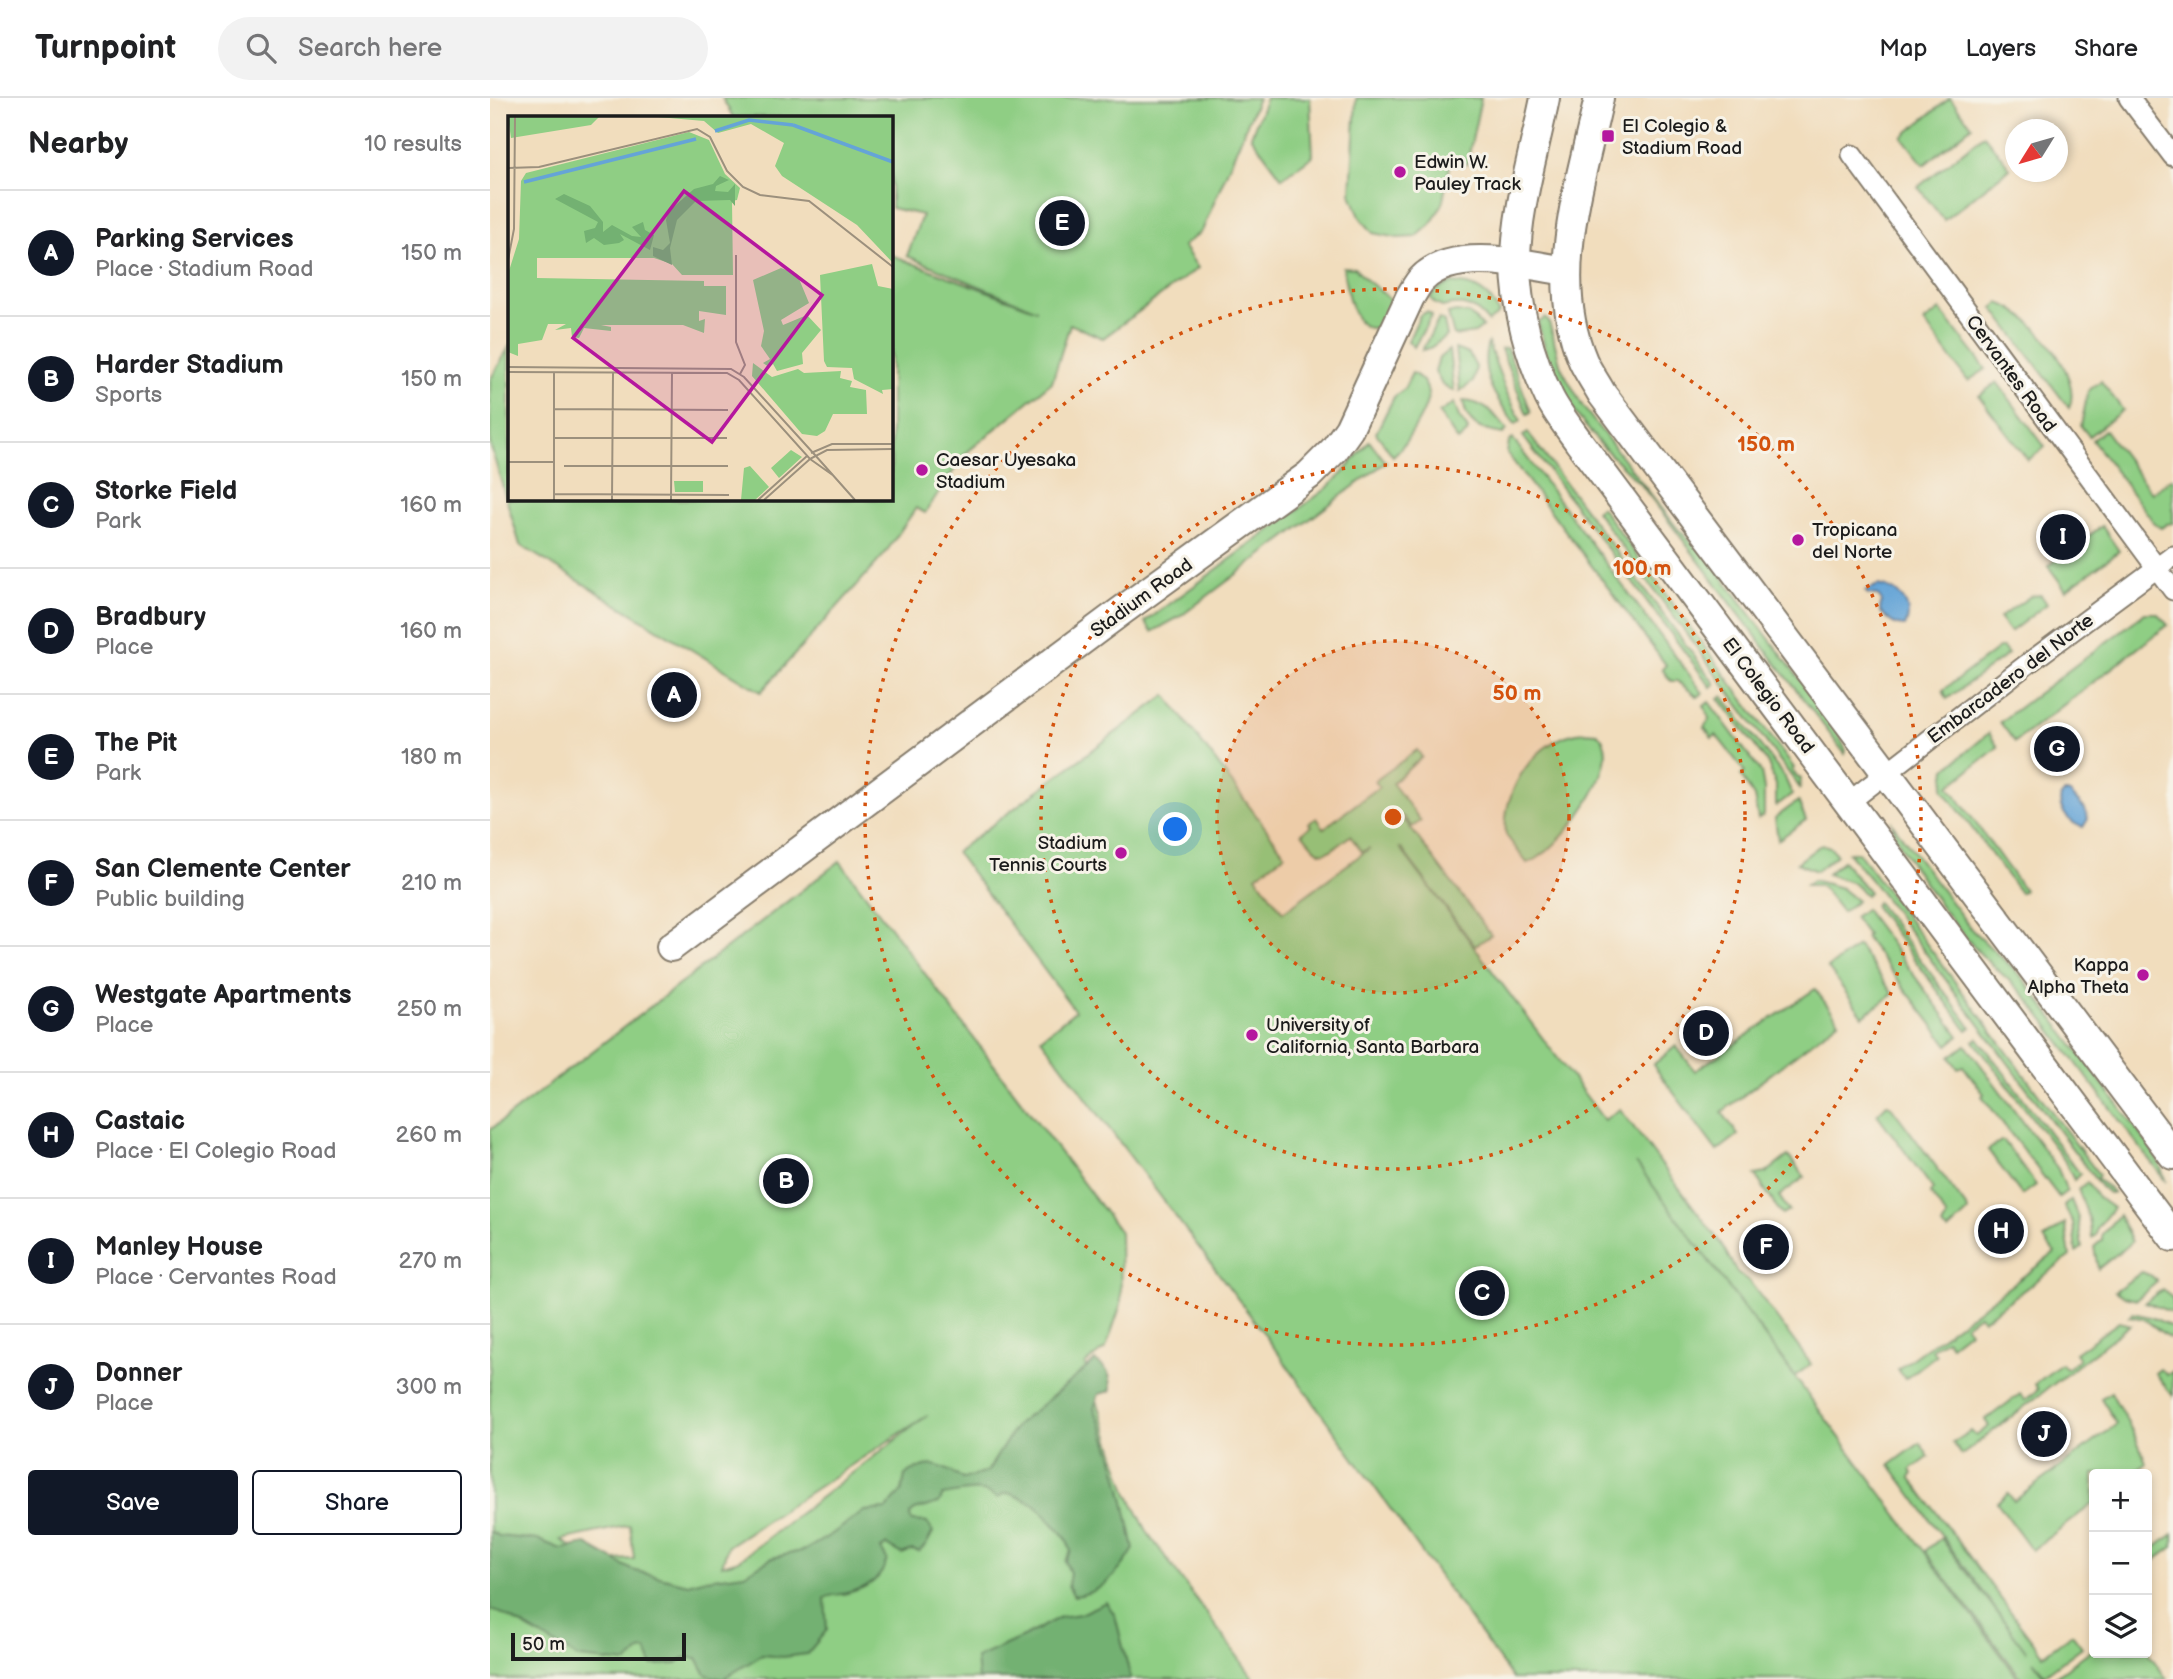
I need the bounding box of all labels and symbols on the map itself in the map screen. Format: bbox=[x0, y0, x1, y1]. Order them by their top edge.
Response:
place label: El Colegio & Stadium Road bbox=[1622, 115, 1742, 160]
inset map bbox=[508, 116, 892, 500]
north arrow bbox=[2005, 119, 2068, 182]
marker: El Colegio & Stadium Road bbox=[1600, 128, 1616, 144]
place label: Edwin W. Pauley Track bbox=[1414, 151, 1521, 196]
marker: Edwin W. Pauley Track bbox=[1392, 164, 1408, 180]
pin: E bbox=[1039, 197, 1085, 249]
street label: Cervantes Road bbox=[1961, 311, 2061, 437]
text: 150 m bbox=[1737, 432, 1795, 457]
place label: Caesar Uyesaka Stadium bbox=[936, 449, 1076, 494]
marker: Caesar Uyesaka Stadium bbox=[914, 462, 930, 478]
pin: I bbox=[2040, 511, 2086, 563]
place label: Tropicana del Norte bbox=[1812, 519, 1898, 564]
marker: Tropicana del Norte bbox=[1790, 532, 1806, 548]
street label: Stadium Road bbox=[1086, 554, 1197, 643]
text: 100 m bbox=[1613, 556, 1671, 581]
street label: Embarcadero del Norte bbox=[1923, 609, 2098, 749]
street label: El Colegio Road bbox=[1717, 634, 1819, 758]
pin: A bbox=[651, 669, 697, 721]
text: 50 m bbox=[1493, 681, 1541, 706]
pin: G bbox=[2034, 723, 2080, 775]
centre of rings bbox=[1381, 805, 1405, 829]
your location bbox=[1158, 812, 1192, 846]
place label: Stadium Tennis Courts bbox=[989, 832, 1107, 877]
marker: Stadium Tennis Courts bbox=[1113, 845, 1129, 861]
place label: Kappa Alpha Theta bbox=[2028, 954, 2129, 999]
marker: Kappa Alpha Theta bbox=[2135, 967, 2151, 983]
pin: D bbox=[1683, 1007, 1729, 1059]
place label: University of California, Santa Barbara bbox=[1266, 1014, 1479, 1059]
marker: University of California, Santa Barbara bbox=[1244, 1027, 1260, 1043]
pin: B bbox=[763, 1155, 809, 1207]
pin: H bbox=[1978, 1205, 2024, 1257]
pin: F bbox=[1743, 1221, 1789, 1273]
pin: C bbox=[1459, 1267, 1505, 1319]
pin: J bbox=[2021, 1408, 2067, 1460]
scale bar bbox=[511, 1630, 686, 1662]

